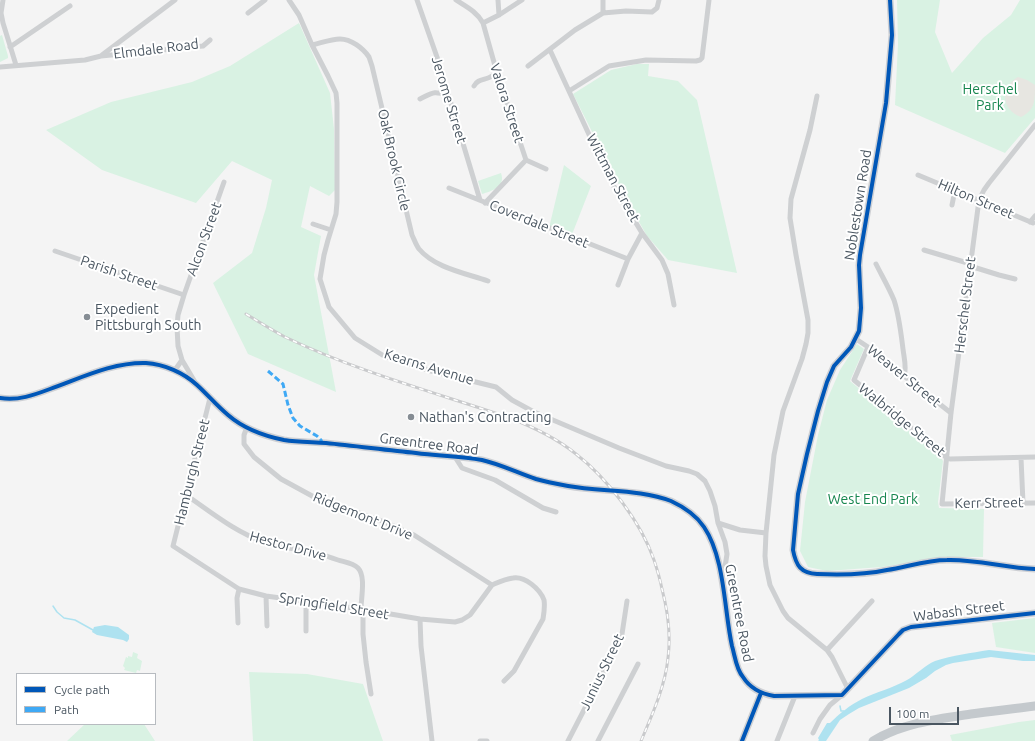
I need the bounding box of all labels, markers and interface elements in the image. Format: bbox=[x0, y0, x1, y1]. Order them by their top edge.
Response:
street label: Elmdale Road bbox=[112, 35, 200, 63]
street label: Jerome Street bbox=[428, 54, 470, 146]
street label: Valora Street bbox=[486, 61, 528, 145]
park label: Herschel Park bbox=[963, 81, 1017, 114]
street label: Oak Brook Circle bbox=[374, 107, 414, 213]
street label: Wittman Street bbox=[583, 131, 643, 225]
street label: Noblestown Road bbox=[841, 148, 875, 262]
street label: Hilton Street bbox=[936, 175, 1016, 223]
street label: Coverdale Street bbox=[487, 196, 591, 252]
street label: Alcon Street bbox=[183, 200, 225, 278]
street label: Parish Street bbox=[78, 252, 160, 294]
street label: Herschel Street bbox=[951, 256, 979, 354]
place label: Expedient Pittsburgh South bbox=[95, 301, 202, 334]
marker: Expedient Pittsburgh South bbox=[82, 312, 92, 322]
street label: Weaver Street bbox=[864, 341, 944, 411]
street label: Kearns Avenue bbox=[382, 345, 476, 389]
street label: Walbridge Street bbox=[855, 380, 949, 460]
place label: Nathan's Contracting bbox=[419, 409, 551, 425]
marker: Nathan's Contracting bbox=[406, 412, 416, 422]
street label: Hamburgh Street bbox=[171, 417, 213, 527]
street label: Greentree Road bbox=[378, 430, 480, 458]
street label: Ridgemont Drive bbox=[311, 488, 415, 544]
park label: West End Park bbox=[828, 491, 918, 507]
street label: Kerr Street bbox=[954, 494, 1024, 512]
street label: Hestor Drive bbox=[248, 528, 328, 564]
street label: Greentree Road bbox=[721, 562, 757, 664]
street label: Springfield Street bbox=[278, 589, 390, 623]
street label: Wabash Street bbox=[913, 597, 1005, 625]
street label: Junius Street bbox=[576, 631, 628, 713]
legend bbox=[16, 673, 156, 725]
text: Cycle path bbox=[54, 683, 110, 696]
scale bar bbox=[891, 699, 961, 725]
text: Path bbox=[54, 703, 79, 716]
text: 100 m bbox=[896, 707, 929, 720]

